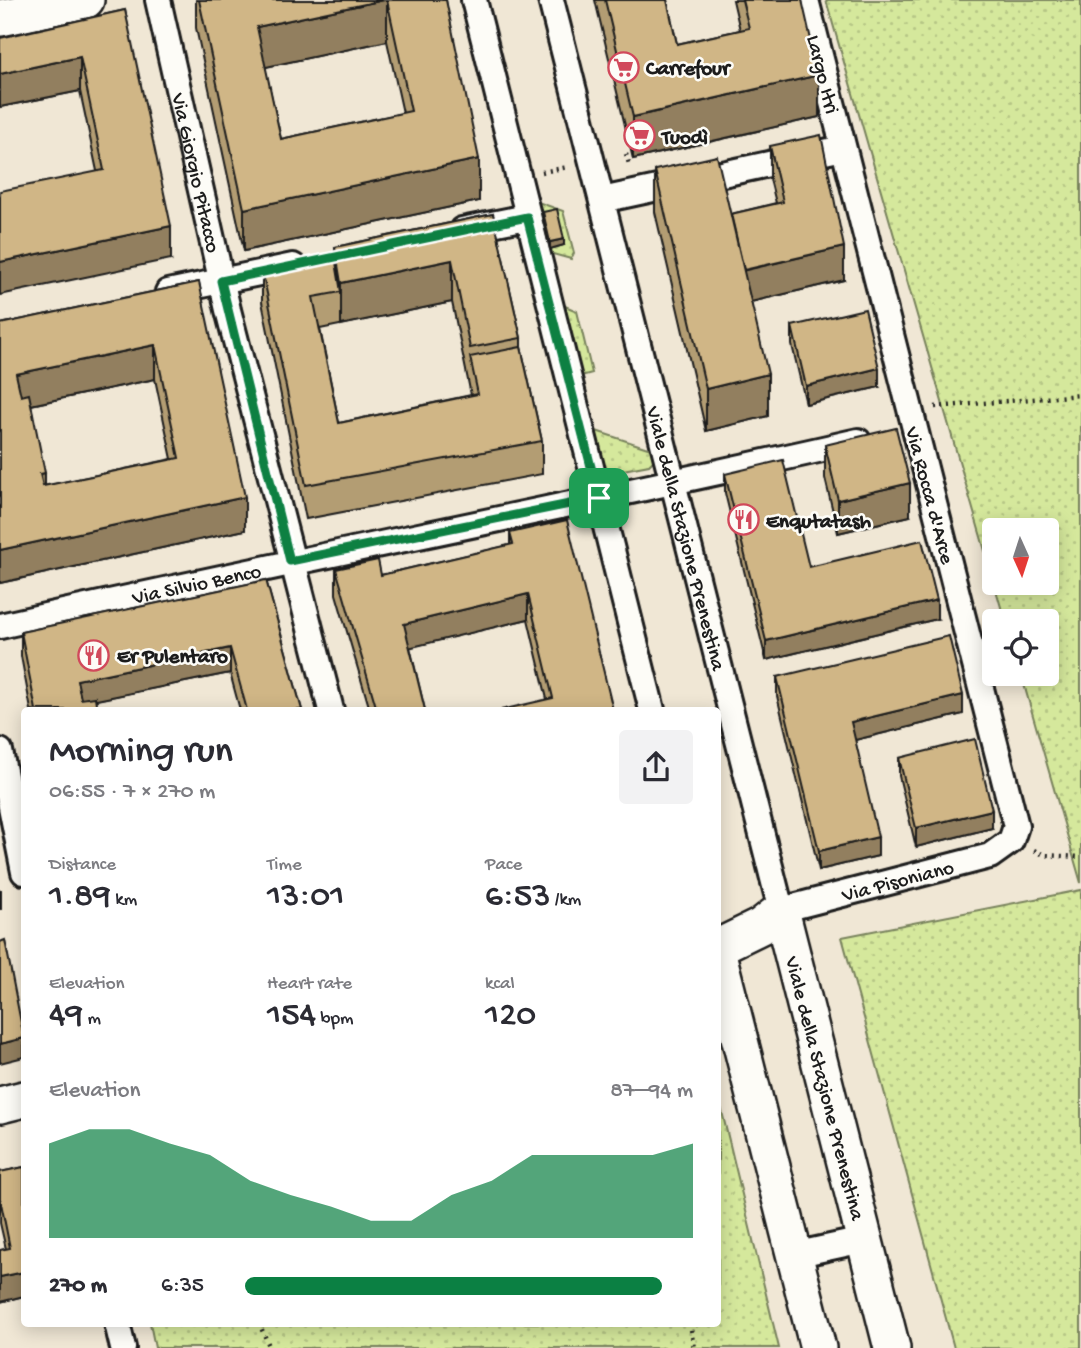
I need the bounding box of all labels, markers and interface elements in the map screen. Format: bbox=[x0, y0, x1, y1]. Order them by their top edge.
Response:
street label: Largo Itri bbox=[799, 33, 842, 117]
supermarket icon: Carrefour bbox=[606, 50, 640, 84]
place label: Carrefour bbox=[645, 58, 732, 83]
street label: Via Giorgio Pitacco bbox=[163, 90, 224, 256]
supermarket icon: Tuodì bbox=[622, 119, 656, 153]
place label: Tuodì bbox=[660, 127, 708, 152]
street label: Viale della Stazione Prenestina bbox=[638, 403, 729, 675]
street label: Via Rocca d'Arce bbox=[897, 424, 958, 568]
pin bbox=[569, 468, 629, 528]
icon: arrive bbox=[580, 479, 618, 517]
restaurant icon: Enqutatash bbox=[726, 503, 760, 537]
place label: Enqutatash bbox=[766, 511, 872, 536]
north arrow bbox=[982, 518, 1059, 595]
map controls bbox=[982, 518, 1059, 686]
street label: Via Silvio Benco bbox=[129, 561, 264, 613]
button: locate bbox=[982, 609, 1059, 686]
restaurant icon: Er Pulentaro bbox=[77, 638, 111, 672]
place label: Er Pulentaro bbox=[117, 646, 228, 671]
button: share bbox=[619, 730, 693, 804]
text: Morning run bbox=[49, 731, 233, 775]
text: 06:55 · 7 × 270 m bbox=[49, 779, 215, 806]
text: Distance bbox=[49, 854, 116, 877]
text: Time bbox=[267, 854, 302, 877]
text: Pace bbox=[485, 854, 522, 877]
street label: Via Pisoniano bbox=[839, 857, 957, 910]
text: 1.89 bbox=[49, 877, 111, 918]
text: 13:01 bbox=[267, 877, 344, 918]
text: 6:53 bbox=[485, 877, 550, 918]
text: km bbox=[111, 889, 137, 912]
text: /km bbox=[550, 889, 581, 912]
street label: Viale della Stazione Prenestina bbox=[777, 953, 868, 1225]
text: Elevation bbox=[49, 973, 125, 996]
text: Heart rate bbox=[267, 973, 352, 996]
text: kcal bbox=[485, 973, 515, 996]
text: 49 bbox=[49, 996, 83, 1037]
text: 154 bbox=[267, 996, 316, 1037]
text: 120 bbox=[485, 996, 536, 1037]
text: m bbox=[83, 1008, 101, 1031]
text: bpm bbox=[316, 1008, 353, 1031]
text: Elevation bbox=[49, 1078, 140, 1105]
text: 87–94 m bbox=[610, 1078, 693, 1105]
text: 270 m bbox=[49, 1273, 107, 1300]
text: 6:35 bbox=[161, 1273, 204, 1300]

